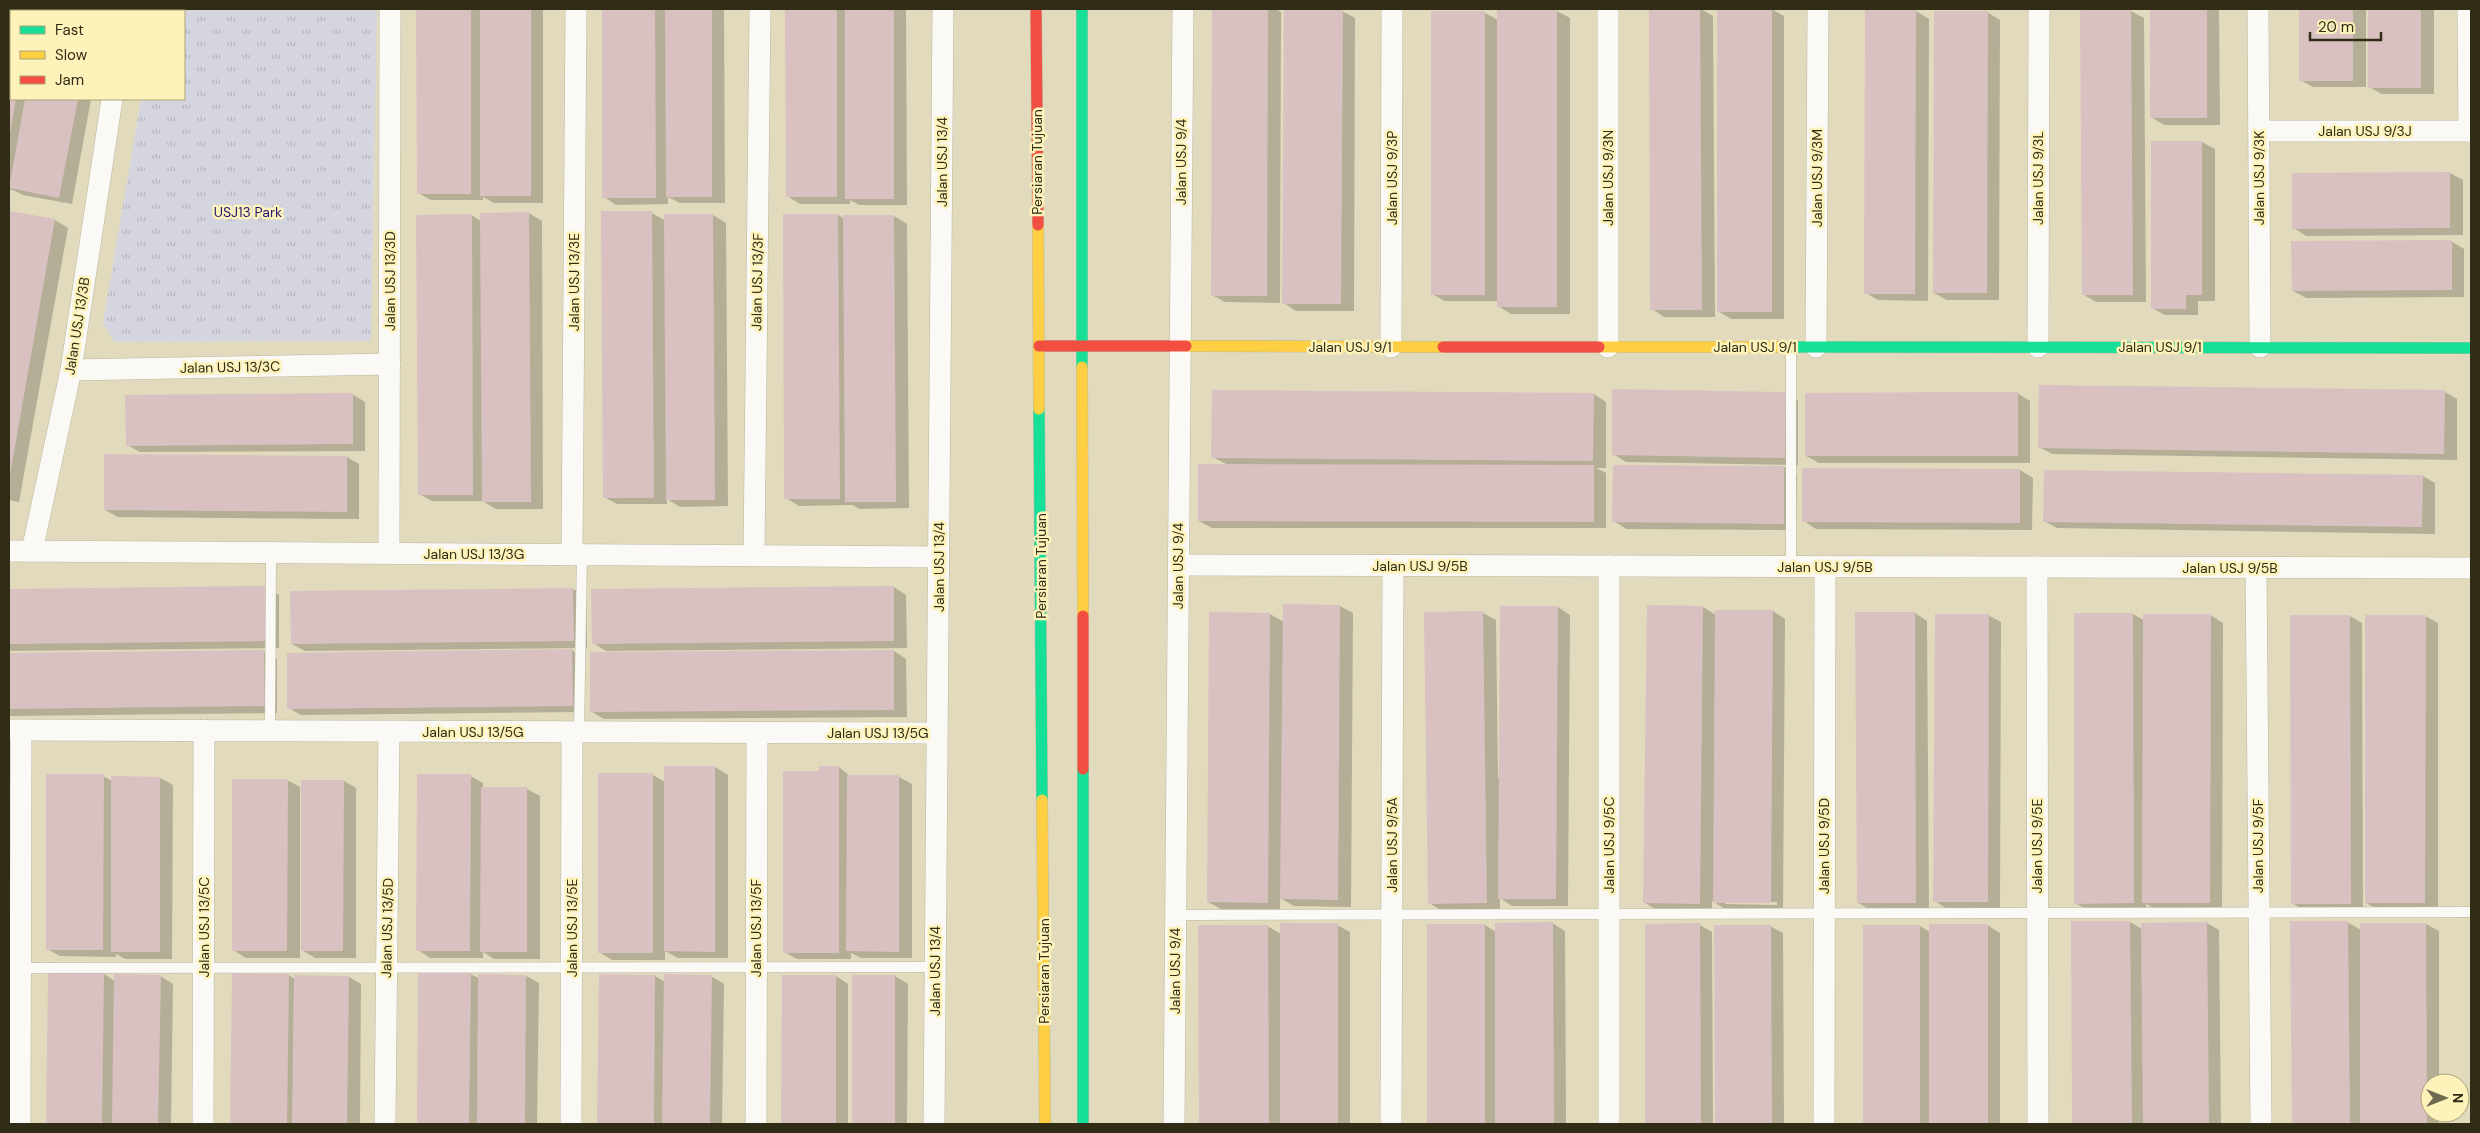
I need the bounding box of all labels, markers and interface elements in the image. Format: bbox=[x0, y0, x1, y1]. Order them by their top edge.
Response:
legend bbox=[10, 10, 185, 100]
scale bar bbox=[2310, 10, 2381, 42]
text: 20 m bbox=[2318, 17, 2354, 37]
text: Fast bbox=[55, 20, 84, 40]
text: Slow bbox=[55, 45, 88, 65]
text: Jam bbox=[55, 70, 84, 90]
street label: Persiaran Tujuan bbox=[1028, 109, 1046, 215]
street label: Jalan USJ 13/4 bbox=[933, 116, 951, 207]
street label: Jalan USJ 9/4 bbox=[1172, 118, 1190, 205]
street label: Jalan USJ 9/3J bbox=[2318, 122, 2412, 140]
street label: Jalan USJ 9/3M bbox=[1808, 129, 1826, 227]
street label: Jalan USJ 9/3N bbox=[1599, 130, 1617, 226]
street label: Jalan USJ 9/3P bbox=[1383, 131, 1401, 225]
street label: Jalan USJ 9/3L bbox=[2029, 131, 2047, 225]
street label: Jalan USJ 9/3K bbox=[2250, 131, 2268, 225]
park label: USJ13 Park bbox=[214, 203, 282, 221]
street label: Jalan USJ 13/3D bbox=[381, 231, 399, 331]
street label: Jalan USJ 13/3F bbox=[747, 232, 767, 331]
street label: Jalan USJ 13/3E bbox=[565, 233, 583, 331]
street label: Jalan USJ 13/3B bbox=[60, 276, 94, 376]
street label: Jalan USJ 9/1 bbox=[1308, 338, 1392, 356]
street label: Jalan USJ 9/1 bbox=[1713, 338, 1797, 356]
street label: Jalan USJ 9/1 bbox=[2118, 338, 2202, 356]
street label: Jalan USJ 13/3C bbox=[180, 357, 280, 377]
street label: Persiaran Tujuan bbox=[1032, 513, 1050, 619]
street label: Jalan USJ 13/4 bbox=[930, 521, 948, 612]
street label: Jalan USJ 9/4 bbox=[1169, 522, 1187, 609]
street label: Jalan USJ 13/3G bbox=[424, 545, 524, 563]
street label: Jalan USJ 9/5B bbox=[1372, 557, 1468, 575]
street label: Jalan USJ 9/5B bbox=[1777, 558, 1873, 576]
street label: Jalan USJ 9/5B bbox=[2182, 559, 2278, 577]
street label: Jalan USJ 13/5G bbox=[422, 723, 524, 741]
street label: Jalan USJ 13/5G bbox=[827, 724, 929, 742]
street label: Jalan USJ 9/5A bbox=[1383, 797, 1401, 893]
street label: Jalan USJ 9/5C bbox=[1600, 797, 1618, 893]
street label: Jalan USJ 9/5D bbox=[1815, 798, 1833, 894]
street label: Jalan USJ 9/5F bbox=[2249, 798, 2267, 893]
street label: Jalan USJ 9/5E bbox=[2028, 799, 2046, 893]
street label: Jalan USJ 13/5C bbox=[195, 877, 213, 977]
street label: Jalan USJ 13/5D bbox=[377, 878, 397, 978]
street label: Jalan USJ 13/5F bbox=[747, 878, 765, 977]
street label: Jalan USJ 13/5E bbox=[563, 879, 581, 977]
street label: Persiaran Tujuan bbox=[1035, 918, 1053, 1024]
street label: Jalan USJ 13/4 bbox=[926, 925, 944, 1016]
street label: Jalan USJ 9/4 bbox=[1166, 927, 1184, 1014]
north arrow bbox=[2420, 1073, 2470, 1123]
text: N bbox=[2449, 1093, 2467, 1103]

